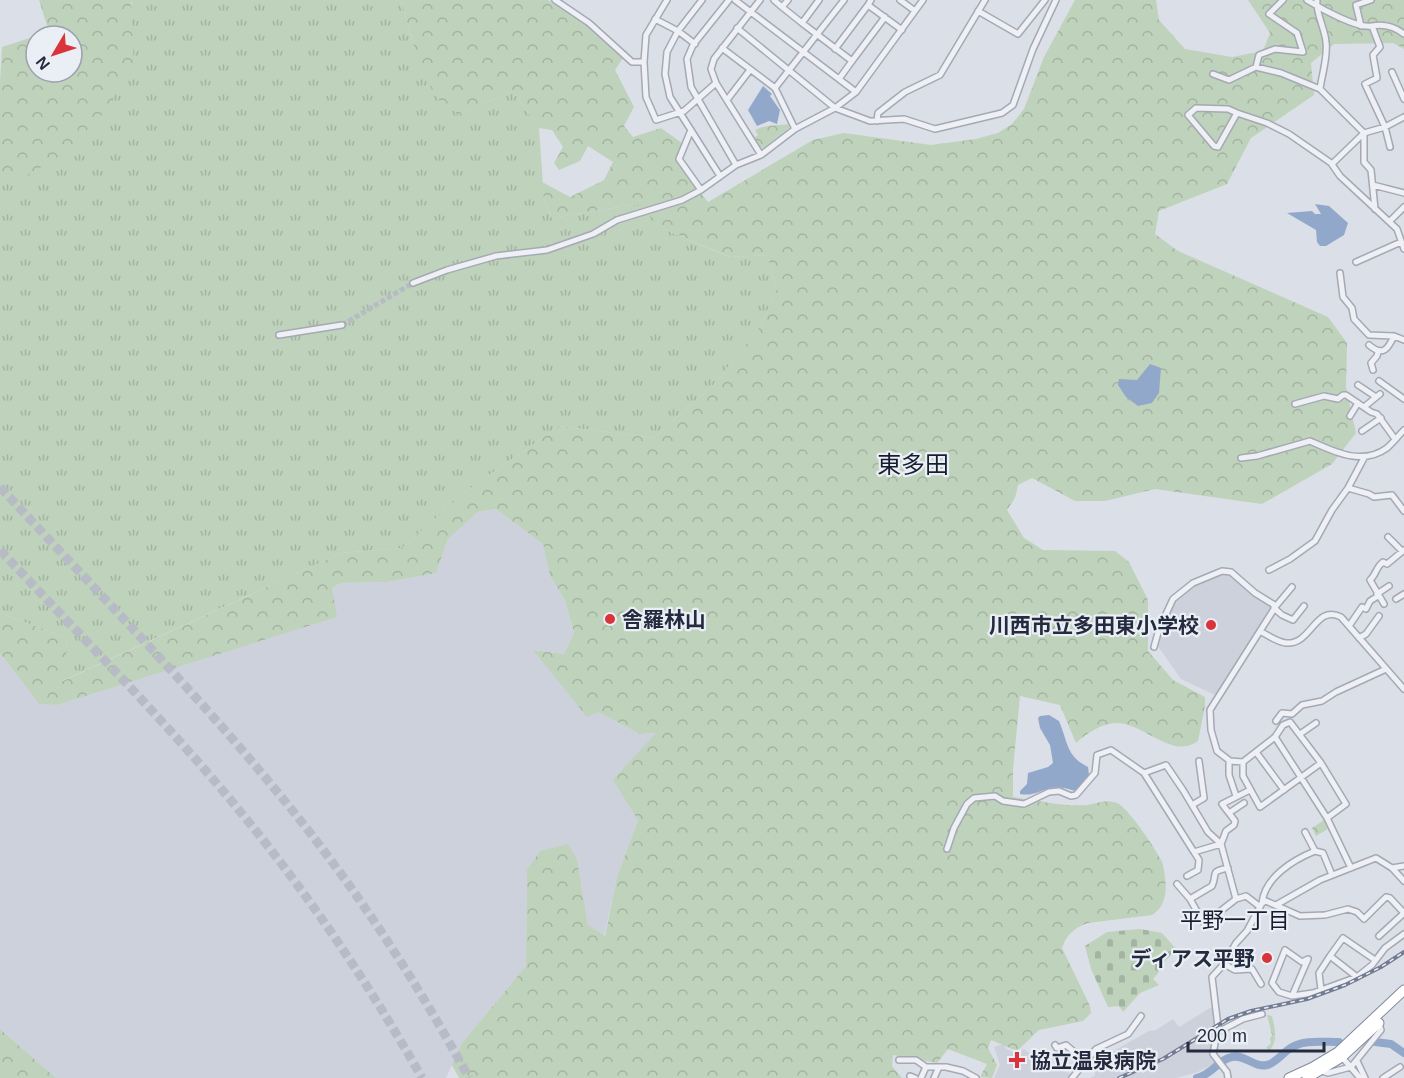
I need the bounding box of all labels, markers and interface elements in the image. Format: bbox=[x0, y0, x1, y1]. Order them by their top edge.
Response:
north arrow bbox=[24, 24, 84, 84]
text: N bbox=[32, 53, 53, 73]
district label: 東多田 bbox=[877, 451, 949, 478]
place label: 舎羅林山 bbox=[622, 608, 706, 631]
marker: 舎羅林山 bbox=[603, 612, 617, 626]
place label: 川西市立多田東小学校 bbox=[989, 614, 1199, 637]
marker: 川西市立多田東小学校 bbox=[1204, 618, 1218, 632]
district label: 平野一丁目 bbox=[1180, 908, 1290, 933]
place label: ディアス平野 bbox=[1130, 947, 1255, 970]
marker: ディアス平野 bbox=[1260, 951, 1274, 965]
scale bar bbox=[1188, 1015, 1324, 1053]
text: 200 m bbox=[1197, 1026, 1247, 1046]
place label: 協立温泉病院 bbox=[1030, 1049, 1156, 1072]
marker: 協立温泉病院 bbox=[1008, 1051, 1026, 1069]

